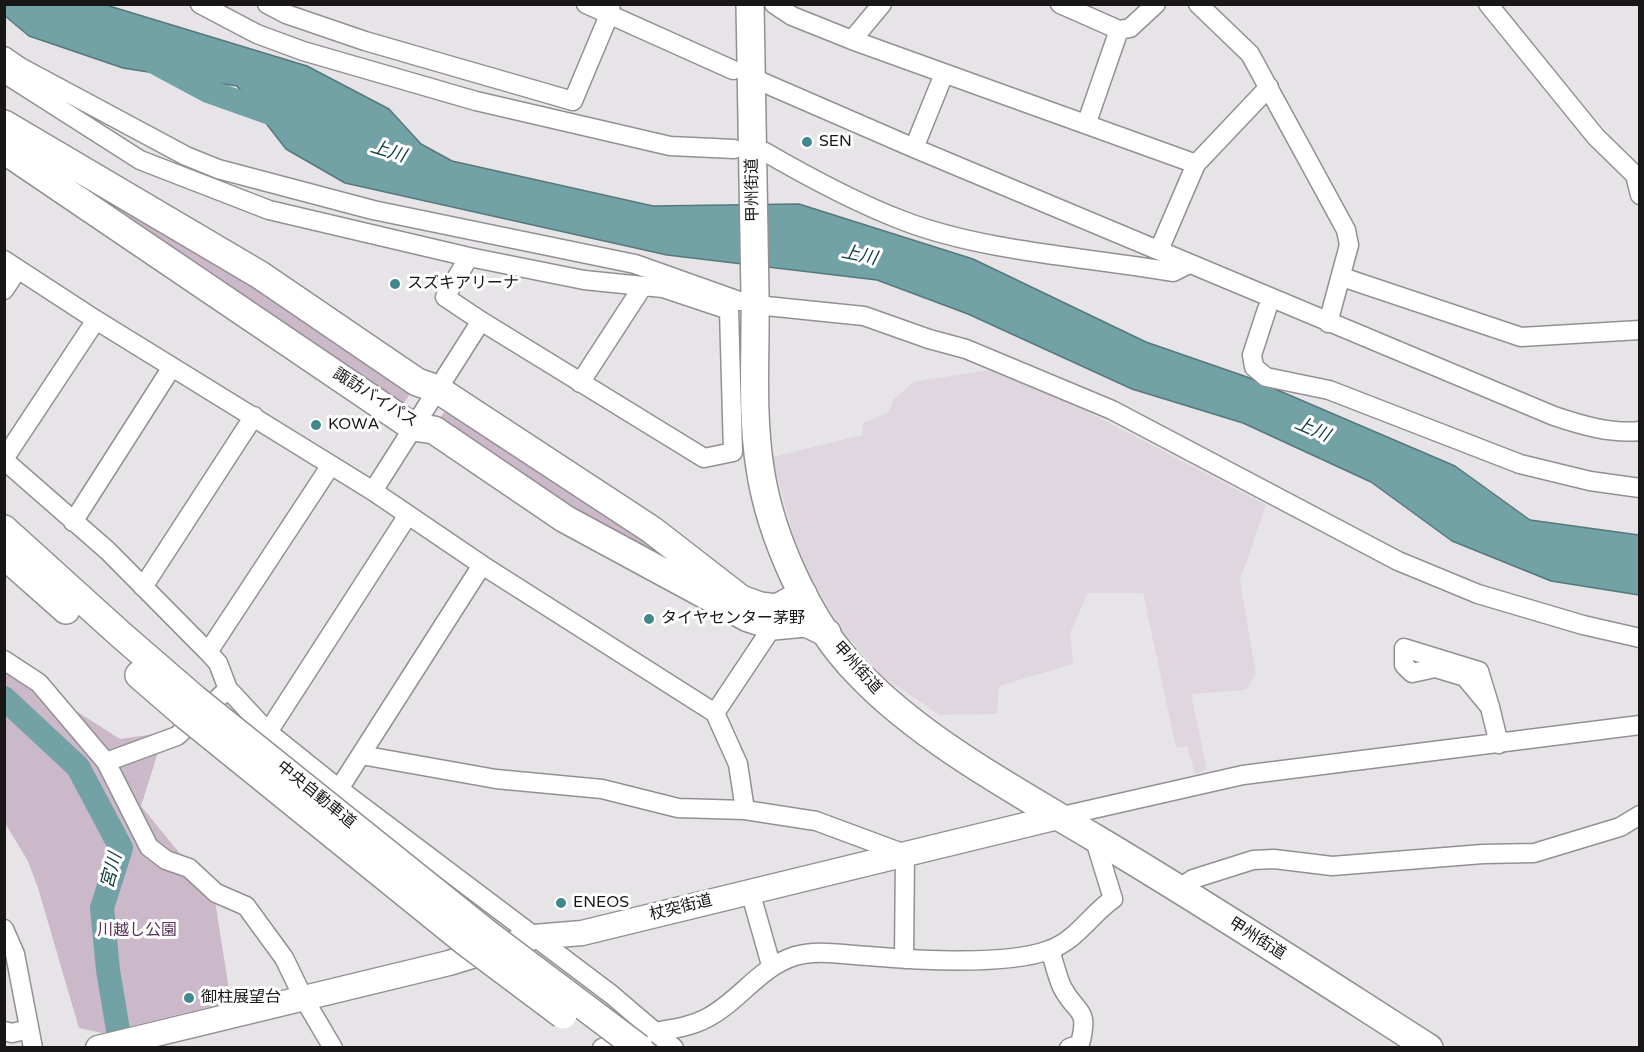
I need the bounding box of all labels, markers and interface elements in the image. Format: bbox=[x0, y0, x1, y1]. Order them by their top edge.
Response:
place label: SEN bbox=[819, 132, 852, 152]
marker: SEN bbox=[800, 135, 814, 149]
water label: 上川 bbox=[368, 136, 408, 168]
street label: 甲州街道 bbox=[743, 158, 763, 222]
water label: 上川 bbox=[839, 242, 879, 270]
place label: スズキアリーナ bbox=[407, 274, 519, 294]
marker: スズキアリーナ bbox=[388, 277, 402, 291]
street label: 諏訪バイパス bbox=[329, 364, 421, 432]
water label: 上川 bbox=[1291, 413, 1333, 447]
place label: KOWA bbox=[328, 415, 379, 435]
marker: KOWA bbox=[309, 418, 323, 432]
place label: タイヤセンター茅野 bbox=[661, 609, 805, 629]
marker: タイヤセンター茅野 bbox=[642, 612, 656, 626]
street label: 甲州街道 bbox=[828, 638, 886, 698]
street label: 中央自動車道 bbox=[273, 757, 359, 833]
water label: 宮川 bbox=[97, 851, 127, 891]
street label: 杖突街道 bbox=[648, 891, 714, 925]
place label: ENEOS bbox=[573, 893, 629, 913]
marker: ENEOS bbox=[554, 896, 568, 910]
street label: 甲州街道 bbox=[1225, 914, 1289, 964]
park label: 川越し公園 bbox=[97, 921, 177, 941]
place label: 御柱展望台 bbox=[201, 988, 281, 1008]
marker: 御柱展望台 bbox=[182, 991, 196, 1005]

